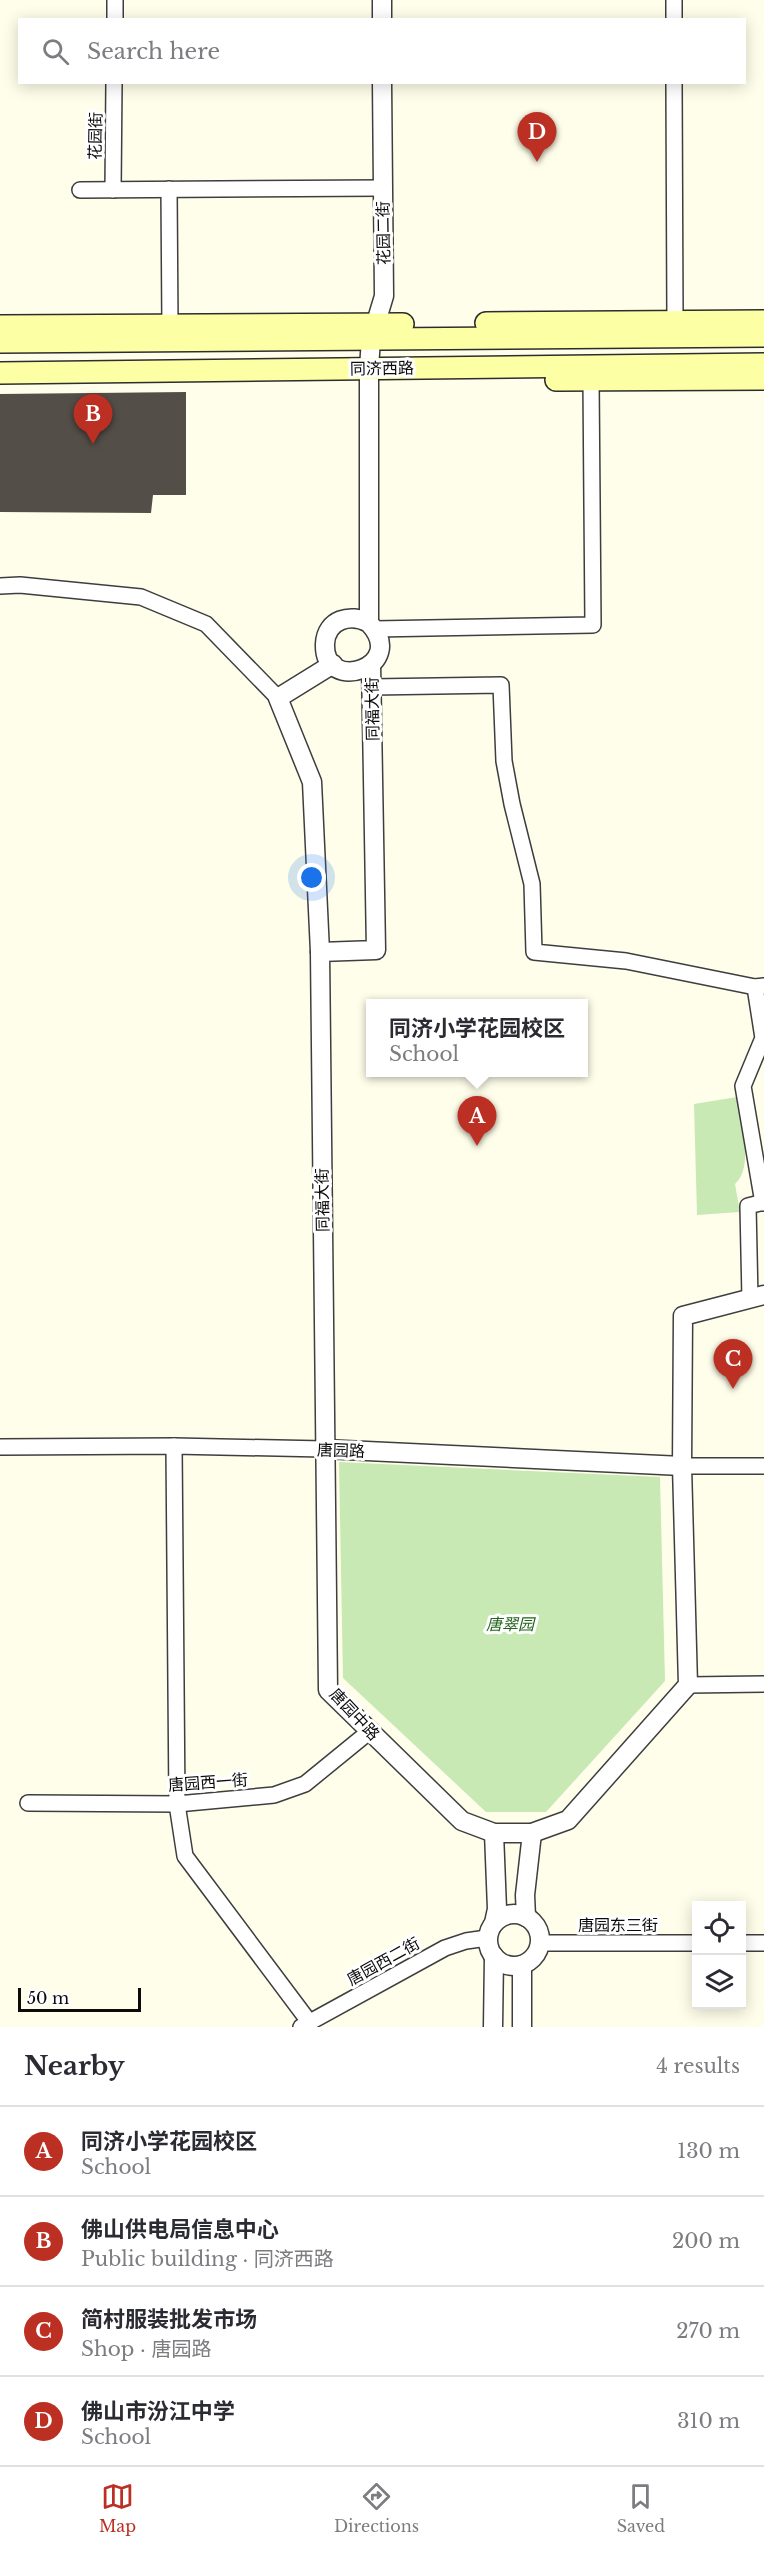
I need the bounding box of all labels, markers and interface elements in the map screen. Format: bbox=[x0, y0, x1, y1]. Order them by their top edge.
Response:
search box bbox=[18, 18, 746, 84]
icon: search bbox=[39, 35, 72, 68]
text: Search here bbox=[87, 38, 220, 65]
street label: 花园街 bbox=[85, 112, 105, 160]
pin: D bbox=[518, 112, 556, 162]
street label: 花园二街 bbox=[372, 201, 394, 265]
street label: 同济西路 bbox=[350, 357, 414, 379]
pin: B bbox=[74, 394, 112, 444]
street label: 同福大街 bbox=[361, 677, 383, 741]
your location bbox=[297, 863, 326, 892]
popup bbox=[366, 999, 588, 1077]
text: 同济小学花园校区 bbox=[389, 1015, 565, 1042]
text: School bbox=[389, 1042, 459, 1066]
pin: A bbox=[458, 1096, 496, 1146]
street label: 同福大街 bbox=[311, 1168, 333, 1232]
pin: C bbox=[714, 1340, 752, 1389]
street label: 唐园路 bbox=[317, 1439, 365, 1461]
park label: 唐翠园 bbox=[486, 1614, 536, 1634]
street label: 唐园中路 bbox=[326, 1684, 384, 1744]
street label: 唐园西一街 bbox=[167, 1769, 249, 1795]
map controls bbox=[692, 1901, 746, 2009]
button: locate bbox=[692, 1901, 746, 1955]
street label: 唐园东三街 bbox=[578, 1915, 658, 1935]
street label: 唐园西二街 bbox=[343, 1933, 423, 1989]
button: layers bbox=[692, 1955, 746, 2009]
scale bar bbox=[18, 1985, 141, 2012]
text: 50 m bbox=[27, 1988, 69, 2008]
text: Nearby bbox=[24, 2050, 125, 2082]
text: 4 results bbox=[656, 2054, 740, 2078]
text: 同济小学花园校区 bbox=[81, 2128, 257, 2155]
text: A bbox=[35, 2139, 52, 2163]
text: 130 m bbox=[677, 2139, 740, 2163]
text: School bbox=[81, 2155, 151, 2179]
text: 佛山供电局信息中心 bbox=[81, 2216, 279, 2243]
text: B bbox=[36, 2229, 51, 2253]
text: 200 m bbox=[672, 2229, 740, 2253]
text: Public building · 同济西路 bbox=[81, 2247, 334, 2271]
text: 简村服装批发市场 bbox=[81, 2306, 257, 2333]
text: C bbox=[35, 2319, 52, 2343]
text: 270 m bbox=[676, 2319, 740, 2343]
text: Shop · 唐园路 bbox=[81, 2337, 212, 2361]
text: 佛山市汾江中学 bbox=[81, 2398, 235, 2425]
text: D bbox=[34, 2409, 53, 2433]
text: 310 m bbox=[677, 2409, 740, 2433]
text: School bbox=[81, 2425, 151, 2449]
tab: Map bbox=[99, 2480, 136, 2536]
tab: Directions bbox=[334, 2480, 419, 2536]
tab: Saved bbox=[617, 2480, 665, 2536]

